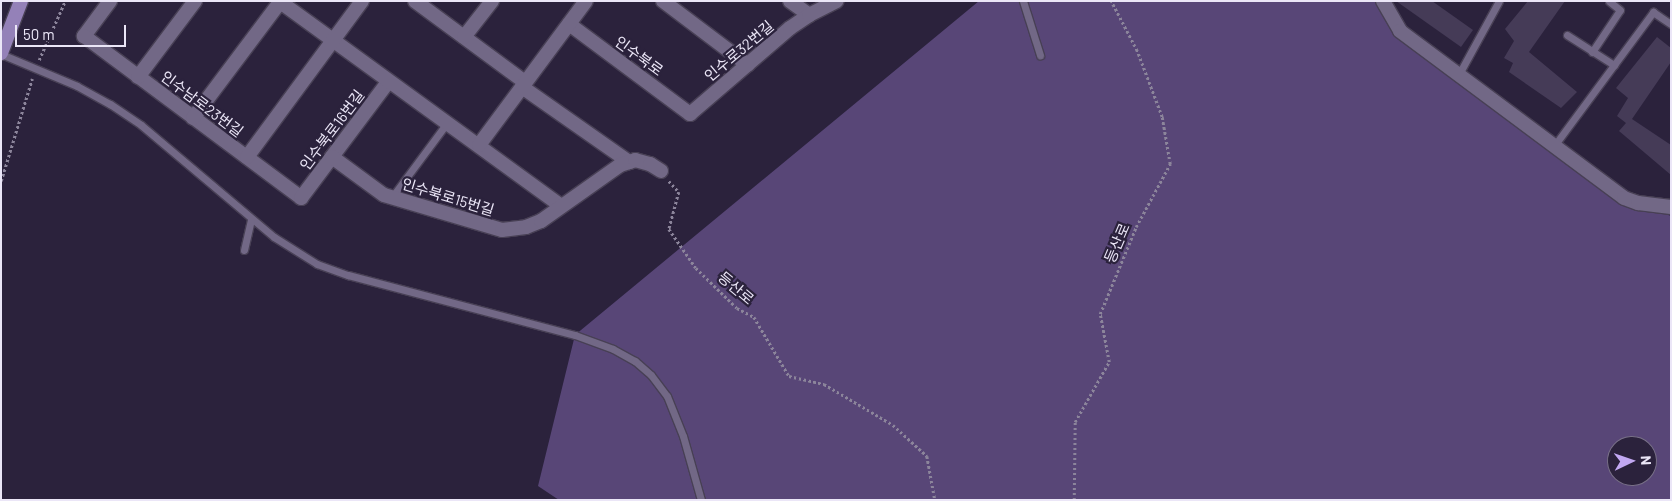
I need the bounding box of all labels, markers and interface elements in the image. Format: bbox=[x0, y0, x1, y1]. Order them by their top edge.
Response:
scale bar bbox=[18, 15, 129, 47]
street label: 인수로32번길 bbox=[701, 17, 777, 85]
text: 50 m bbox=[23, 25, 55, 43]
street label: 인수북로 bbox=[611, 32, 667, 80]
street label: 인수남로23번길 bbox=[157, 67, 247, 141]
street label: 인수북로16번길 bbox=[296, 86, 368, 174]
street label: 인수북로15번길 bbox=[400, 174, 496, 220]
street label: 등산로 bbox=[1101, 220, 1133, 266]
street label: 등산로 bbox=[714, 268, 758, 308]
north arrow bbox=[1607, 436, 1657, 486]
text: N bbox=[1638, 455, 1655, 465]

